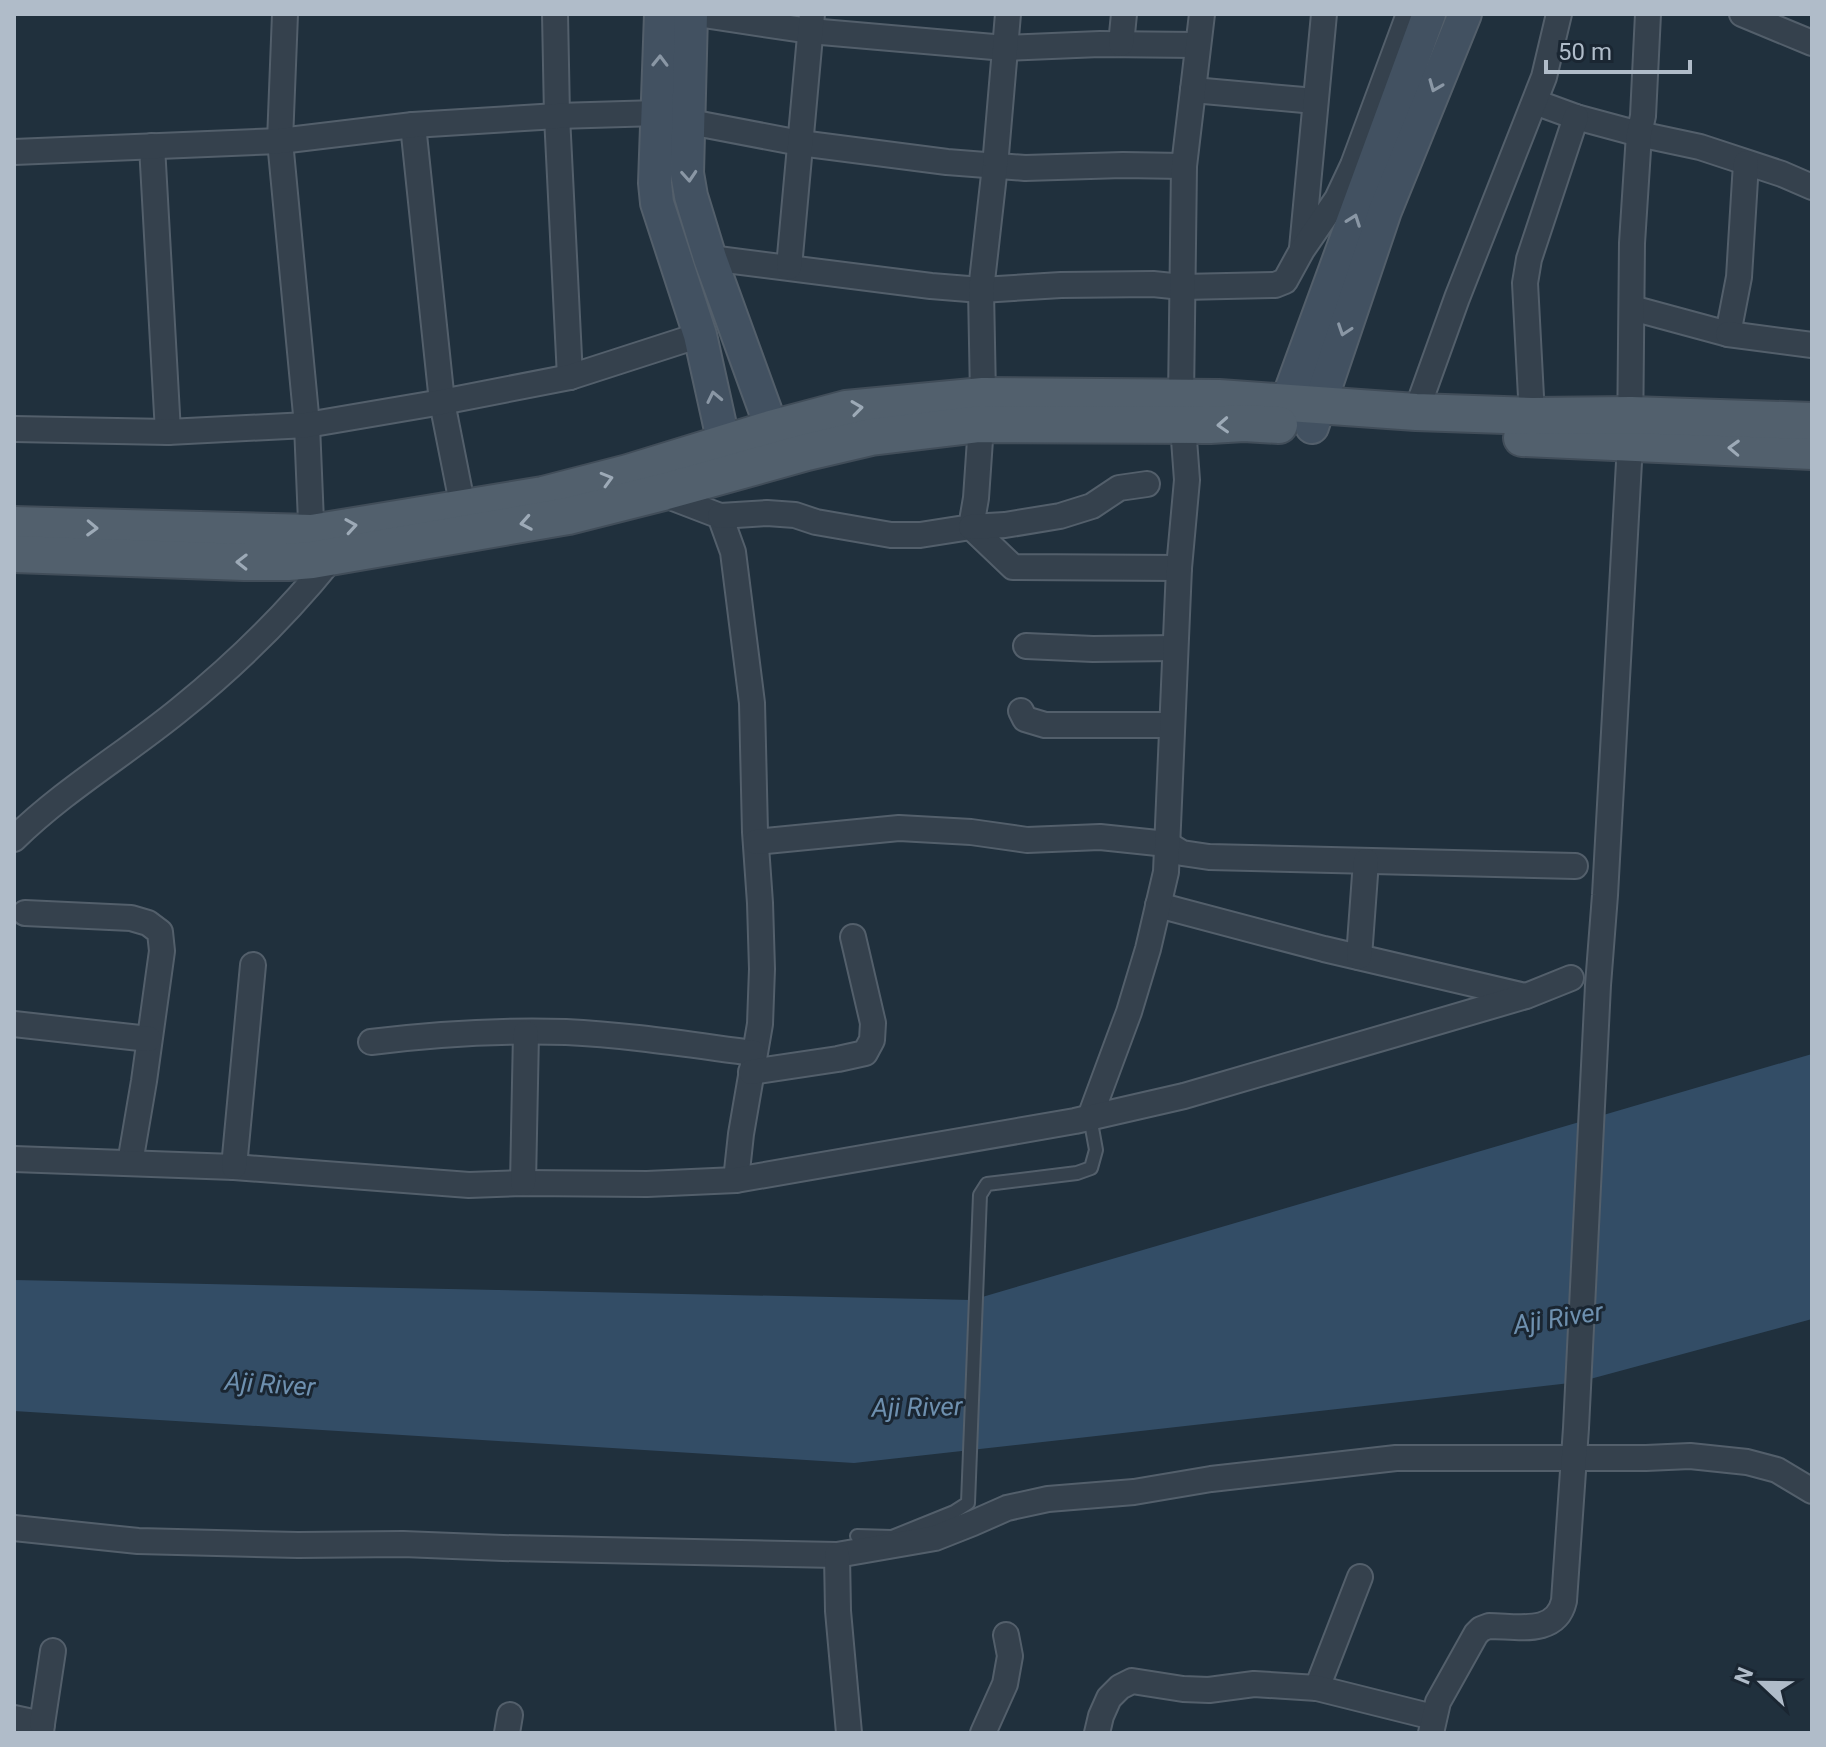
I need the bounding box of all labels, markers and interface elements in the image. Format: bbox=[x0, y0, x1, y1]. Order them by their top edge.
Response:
scale bar bbox=[1546, 24, 1690, 74]
text: 50 m bbox=[1558, 38, 1612, 66]
one-way arrow bbox=[651, 54, 668, 67]
one-way arrow bbox=[1428, 78, 1445, 92]
one-way arrow bbox=[680, 170, 697, 183]
one-way arrow bbox=[1344, 214, 1361, 228]
one-way arrow bbox=[1338, 322, 1354, 336]
one-way arrow bbox=[706, 390, 723, 404]
one-way arrow bbox=[850, 400, 864, 417]
one-way arrow bbox=[1216, 416, 1229, 433]
one-way arrow bbox=[1727, 440, 1740, 457]
one-way arrow bbox=[599, 472, 613, 488]
one-way arrow bbox=[520, 514, 533, 531]
one-way arrow bbox=[86, 519, 99, 536]
one-way arrow bbox=[345, 519, 358, 536]
one-way arrow bbox=[235, 553, 248, 570]
water label: Aji River bbox=[1509, 1296, 1607, 1340]
water label: Aji River bbox=[222, 1366, 318, 1402]
water label: Aji River bbox=[869, 1391, 964, 1423]
north arrow bbox=[1722, 1643, 1802, 1723]
text: N bbox=[1729, 1664, 1758, 1688]

